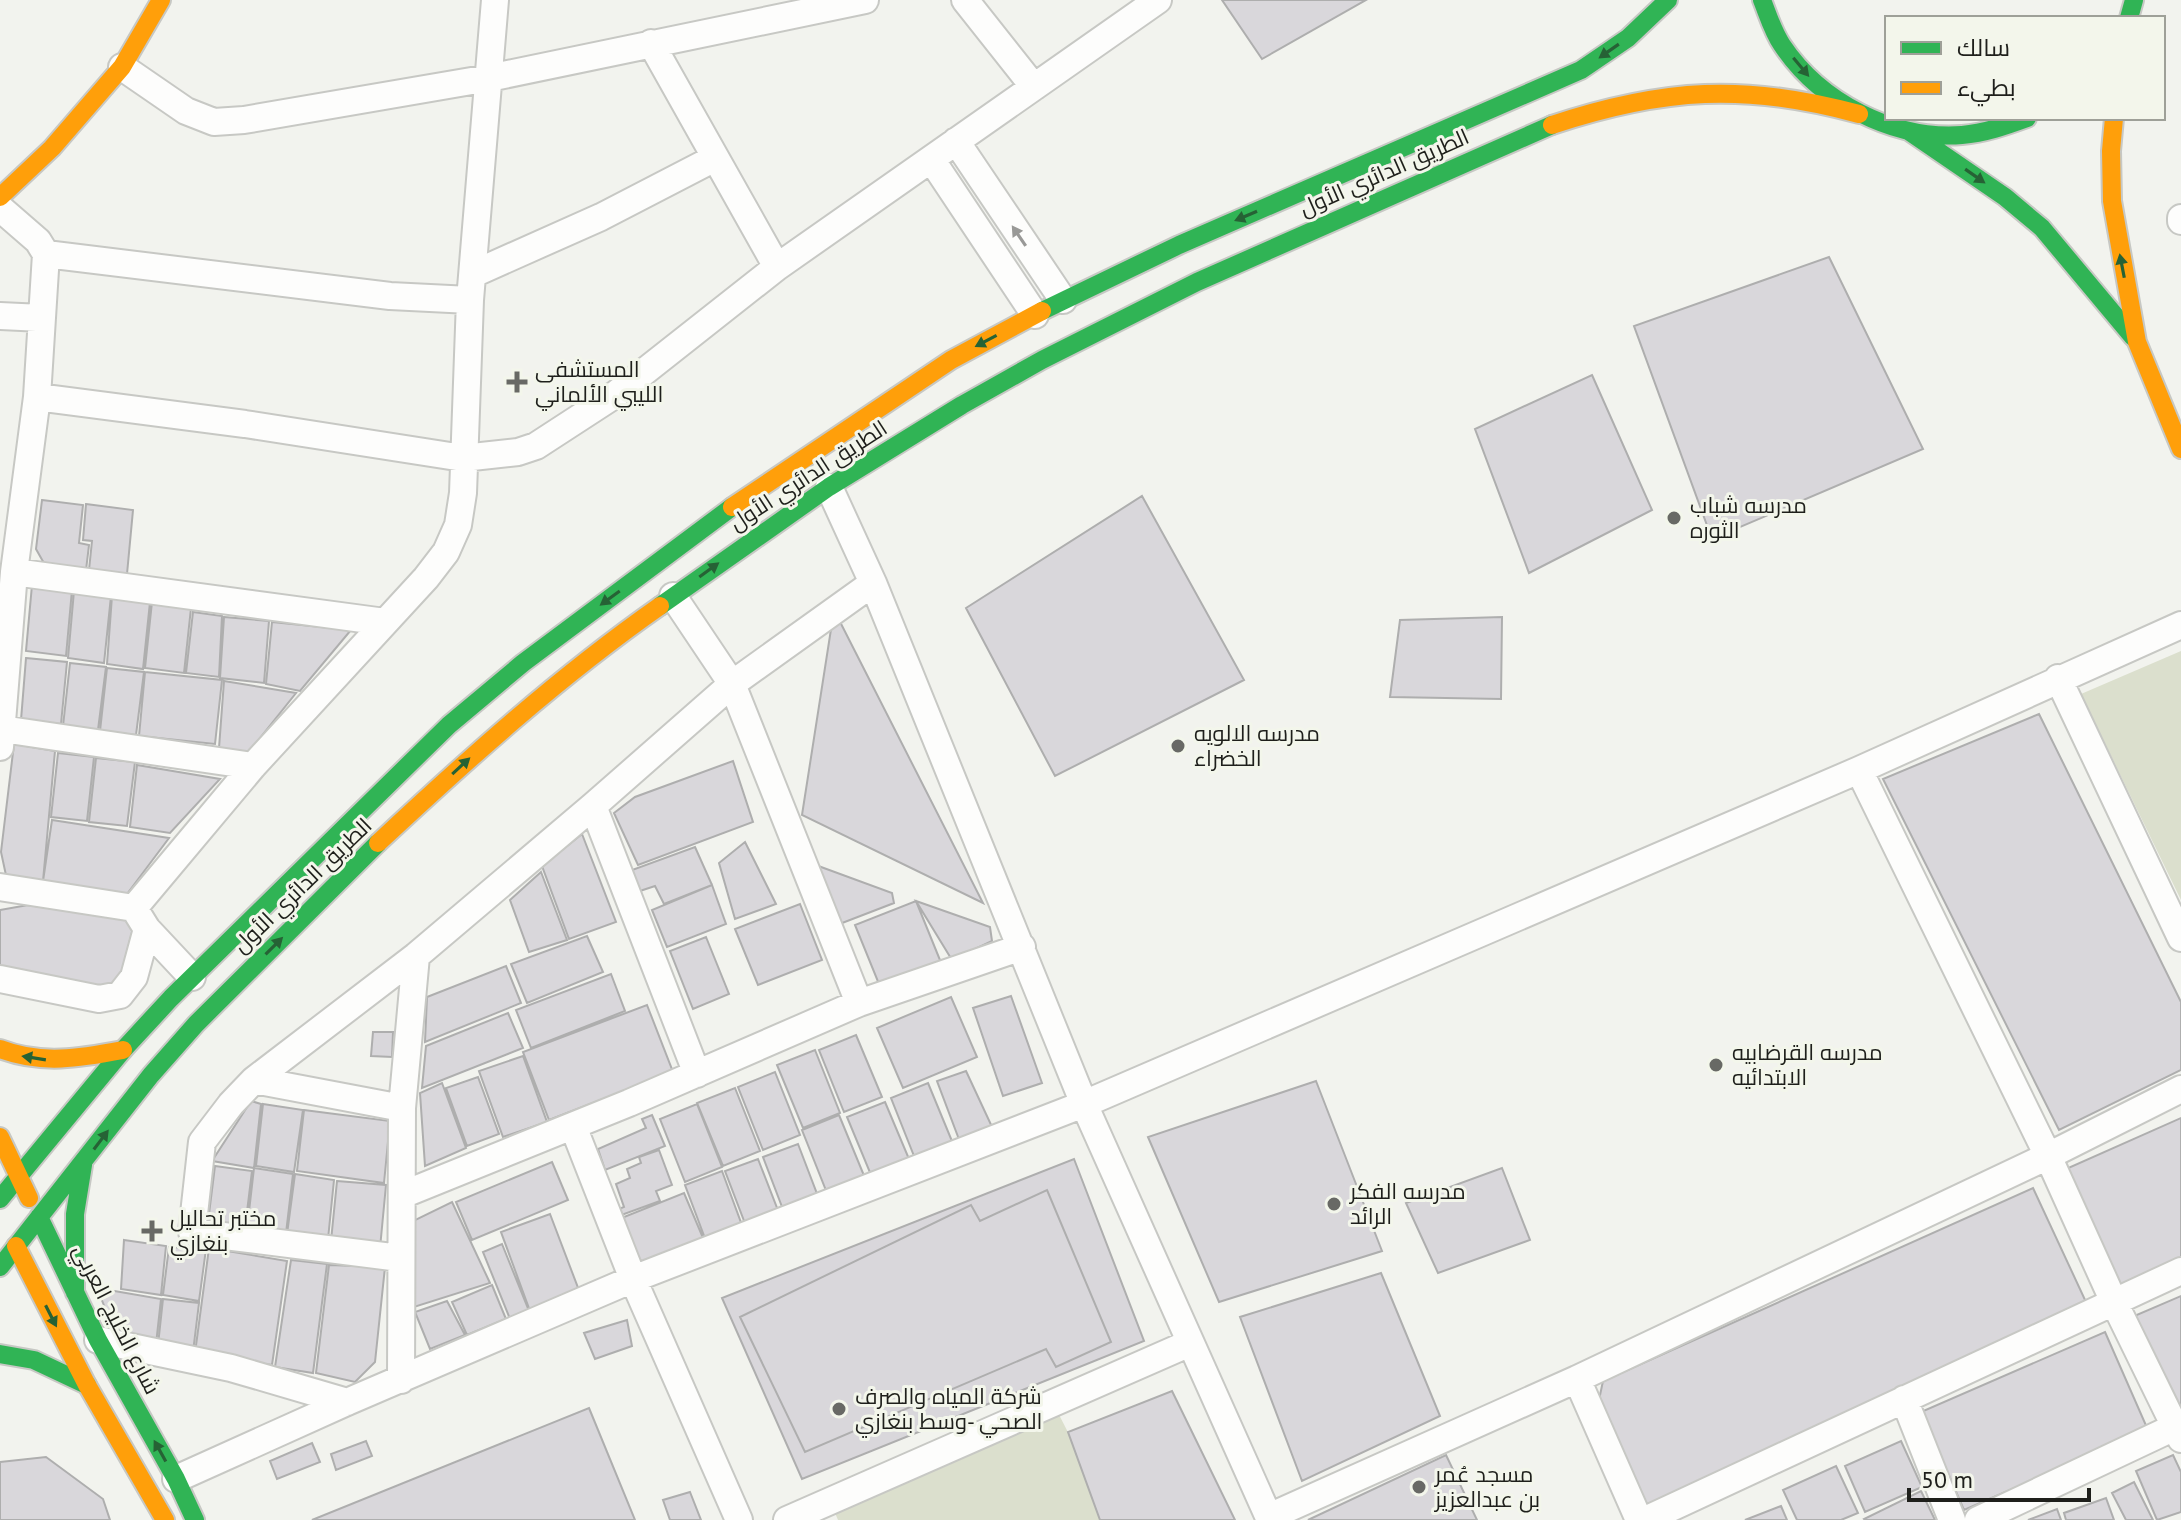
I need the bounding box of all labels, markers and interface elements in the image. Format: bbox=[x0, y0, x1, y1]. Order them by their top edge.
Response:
legend bbox=[1885, 16, 2165, 120]
text: سالك bbox=[1957, 32, 2010, 63]
one-way arrow bbox=[1599, 43, 1620, 58]
one-way arrow bbox=[1792, 56, 1809, 76]
text: بطيء bbox=[1957, 72, 2016, 107]
street label: الطريق الدائري الأول bbox=[1295, 122, 1474, 225]
one-way arrow bbox=[1964, 168, 1985, 183]
one-way arrow bbox=[1234, 210, 1258, 223]
one-way arrow bbox=[1012, 225, 1027, 246]
one-way arrow bbox=[2115, 253, 2128, 278]
one-way arrow bbox=[975, 335, 998, 348]
place label: المستشفى الليبي الألماني bbox=[535, 355, 663, 411]
marker: المستشفى الليبي الألماني bbox=[506, 371, 528, 393]
street label: الطريق الدائري الأول bbox=[724, 414, 894, 539]
place label: مدرسه شباب الثوره bbox=[1690, 491, 1807, 544]
marker: مدرسه شباب الثوره bbox=[1665, 509, 1683, 527]
one-way arrow bbox=[698, 563, 719, 578]
one-way arrow bbox=[599, 589, 620, 605]
place label: مدرسه الالويه الخضراء bbox=[1194, 719, 1320, 772]
marker: مدرسه الالويه الخضراء bbox=[1169, 737, 1187, 755]
one-way arrow bbox=[451, 757, 470, 775]
street label: الطريق الدائري الأول bbox=[227, 811, 380, 961]
one-way arrow bbox=[264, 937, 282, 956]
place label: مدرسه القرضابيه الابتدائيه bbox=[1732, 1038, 1883, 1091]
one-way arrow bbox=[21, 1051, 46, 1064]
marker: مدرسه القرضابيه الابتدائيه bbox=[1707, 1056, 1725, 1074]
one-way arrow bbox=[93, 1130, 109, 1150]
place label: مدرسه الفكر الرائد bbox=[1348, 1177, 1466, 1230]
marker: مدرسه الفكر الرائد bbox=[1325, 1195, 1343, 1213]
place label: مختبر تحاليل بنغازي bbox=[170, 1204, 276, 1260]
marker: مختبر تحاليل بنغازي bbox=[141, 1220, 163, 1242]
street label: شارع الخليج العربي bbox=[65, 1239, 167, 1400]
one-way arrow bbox=[45, 1304, 58, 1327]
place label: شركة المياه والصرف الصحي -وسط بنغازي bbox=[855, 1382, 1042, 1438]
marker: شركة المياه والصرف الصحي -وسط بنغازي bbox=[830, 1400, 848, 1418]
one-way arrow bbox=[153, 1439, 167, 1462]
scale bar bbox=[1909, 1452, 2089, 1502]
place label: مسجد عُمر بن عبدالعزيز bbox=[1433, 1460, 1540, 1513]
text: 50 m bbox=[1921, 1464, 1973, 1495]
marker: مسجد عُمر بن عبدالعزيز bbox=[1410, 1478, 1428, 1496]

